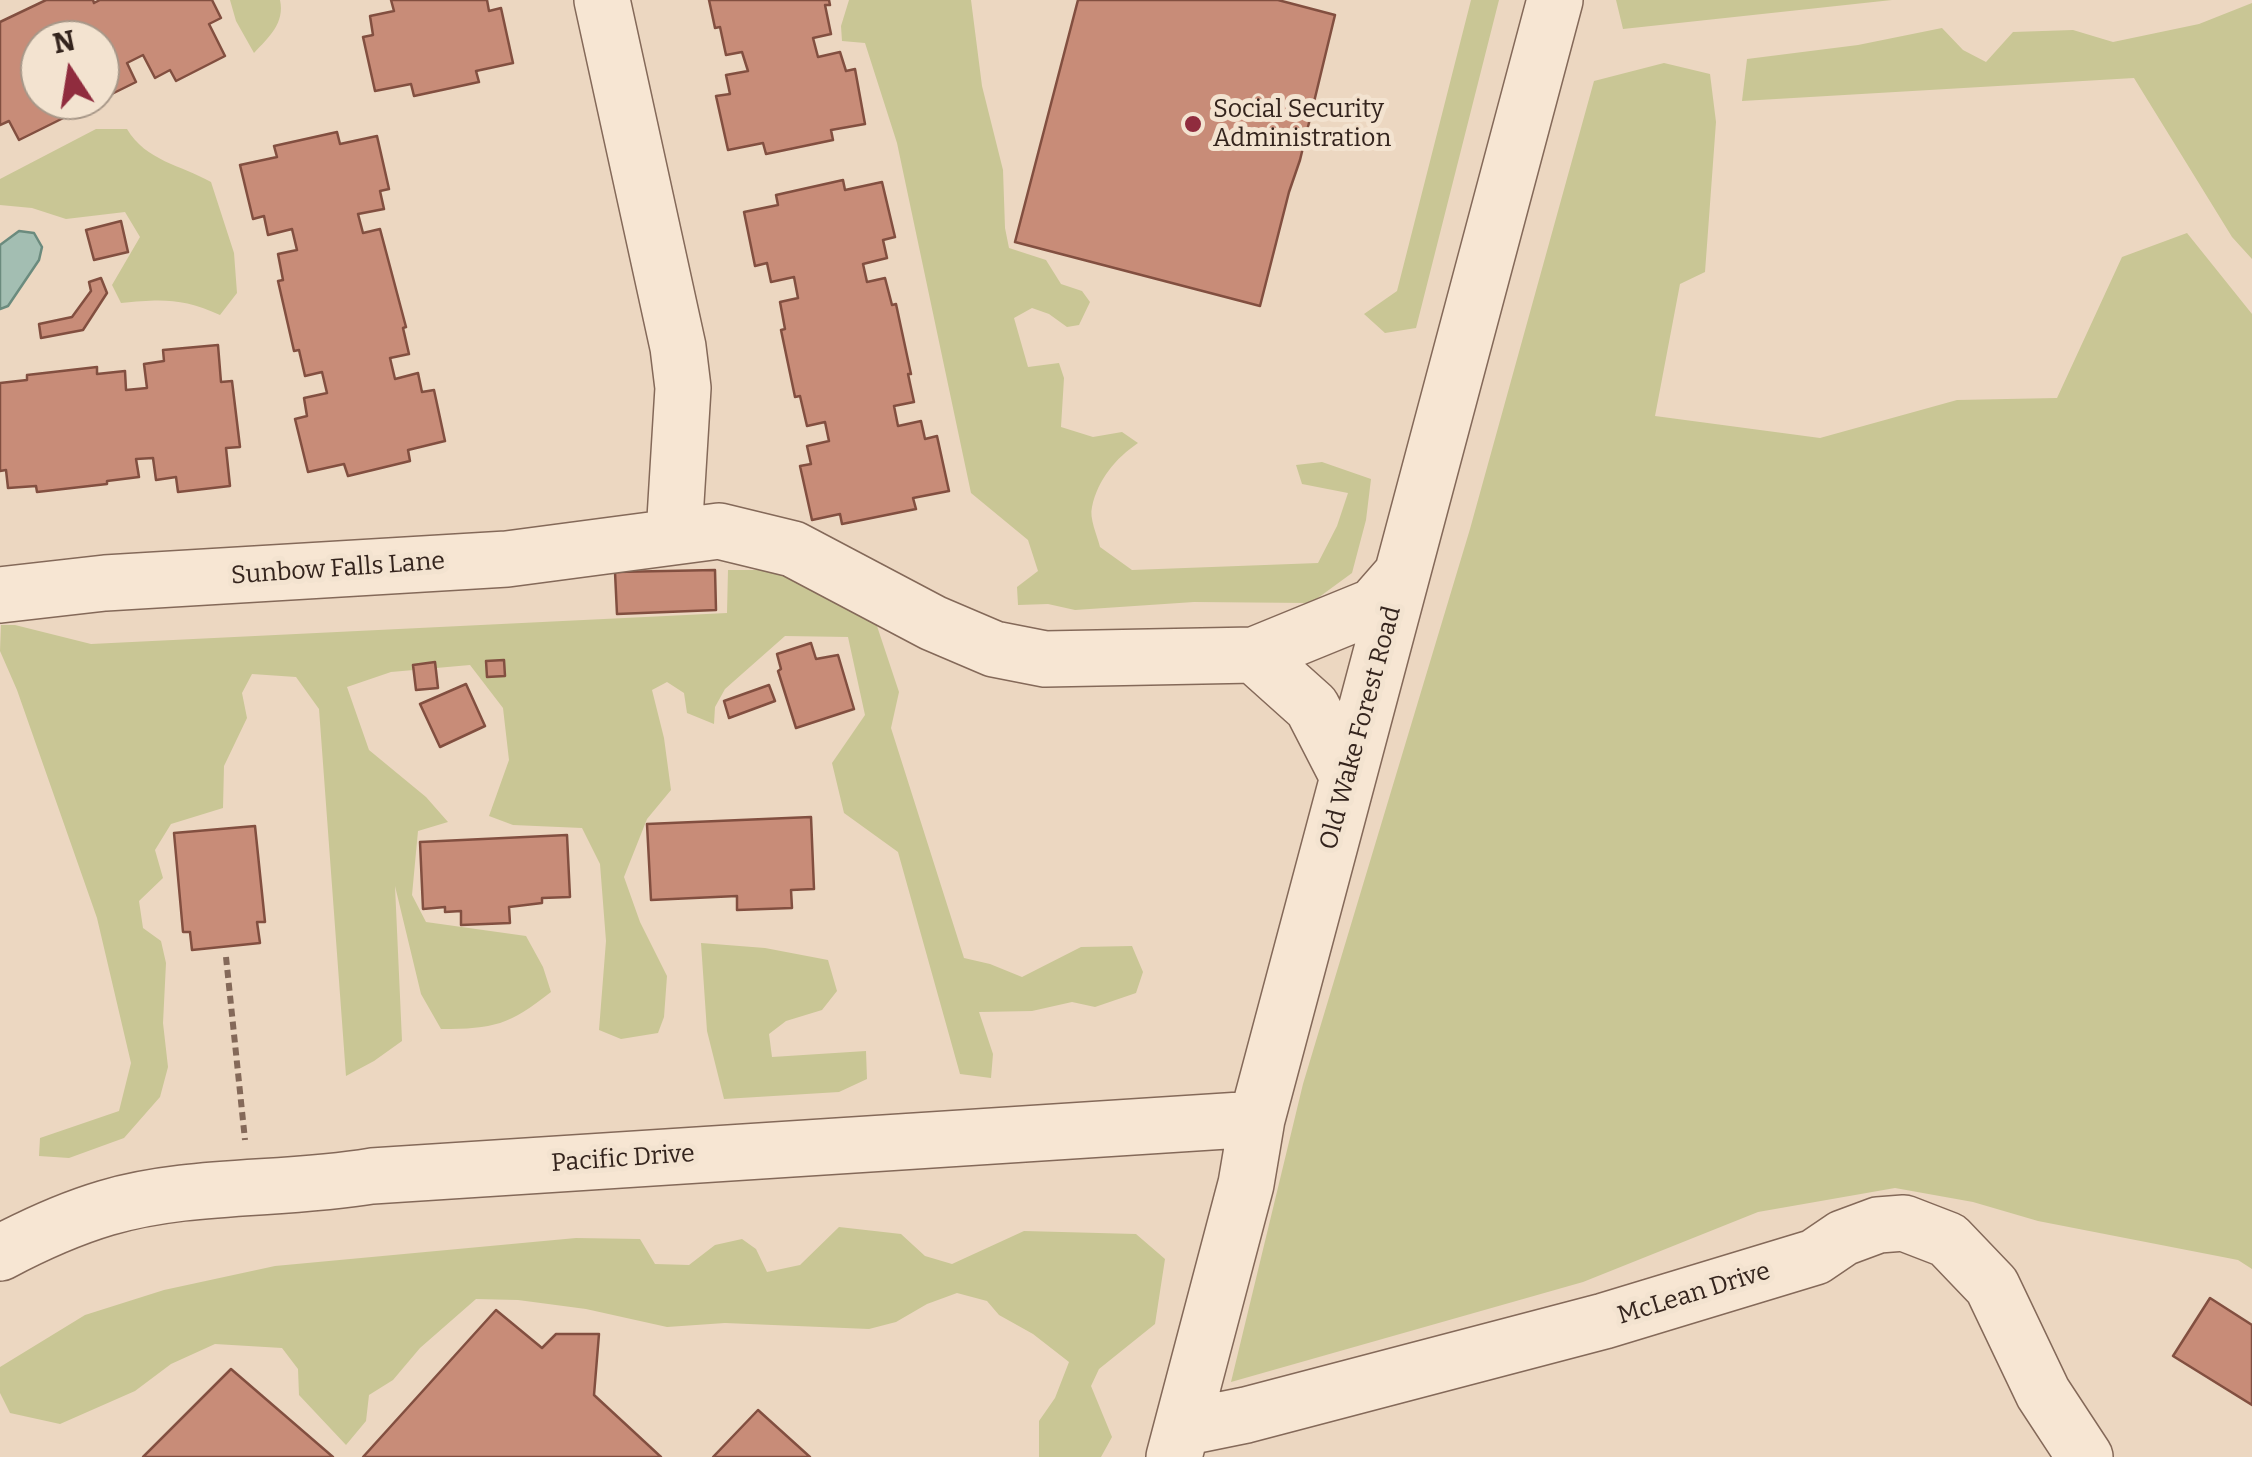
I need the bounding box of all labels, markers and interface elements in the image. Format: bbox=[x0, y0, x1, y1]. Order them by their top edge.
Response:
north arrow bbox=[20, 20, 120, 120]
text: N bbox=[50, 24, 78, 61]
place label: Social Security Administration bbox=[1213, 95, 1391, 154]
marker: Social Security Administration bbox=[1182, 113, 1204, 135]
street label: Sunbow Falls Lane bbox=[230, 547, 446, 591]
street label: Old Wake Forest Road bbox=[1314, 603, 1408, 853]
street label: Pacific Drive bbox=[550, 1139, 696, 1179]
street label: McLean Drive bbox=[1614, 1257, 1774, 1331]

